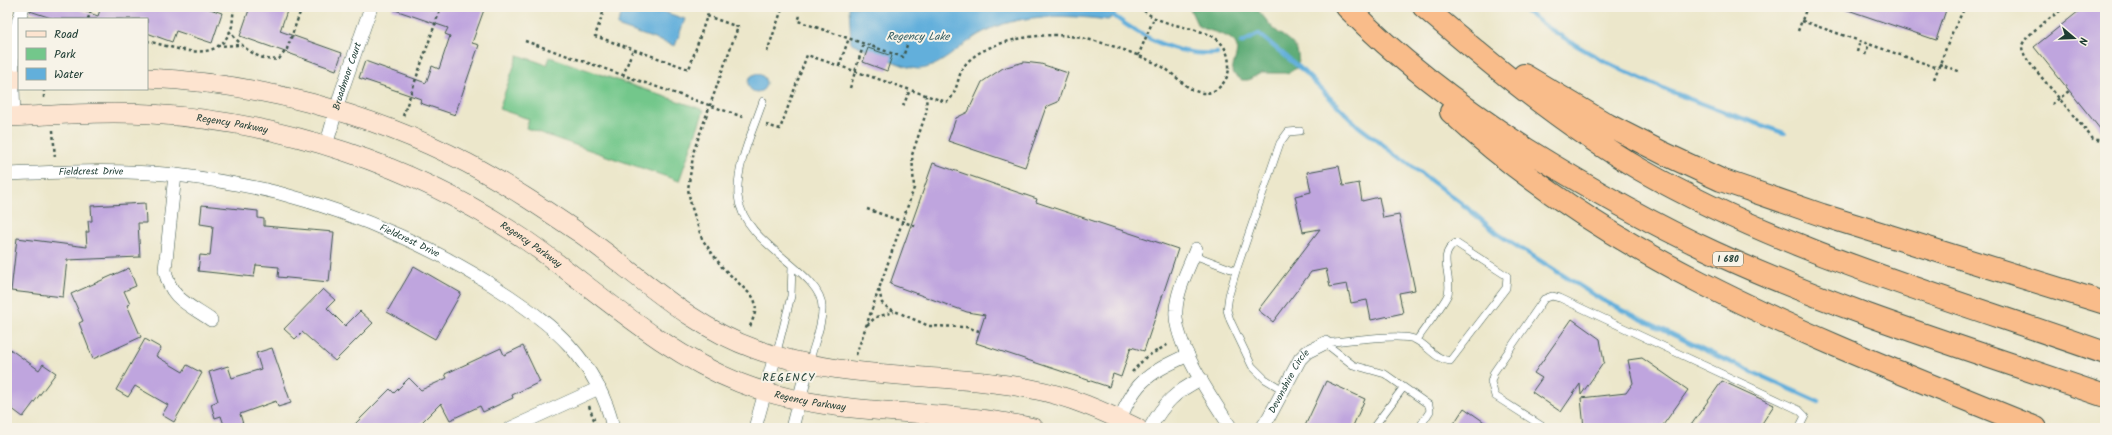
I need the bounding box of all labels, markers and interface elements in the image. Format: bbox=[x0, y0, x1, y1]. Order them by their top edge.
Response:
legend bbox=[18, 18, 148, 90]
north arrow bbox=[2054, 18, 2094, 58]
text: Road bbox=[54, 25, 79, 44]
water label: Regency Lake bbox=[886, 28, 951, 46]
text: N bbox=[2073, 35, 2092, 47]
street label: Broadmoor Court bbox=[329, 40, 366, 112]
text: Park bbox=[54, 45, 76, 64]
text: Water bbox=[54, 65, 84, 84]
street label: Regency Parkway bbox=[196, 110, 270, 138]
street label: Fieldcrest Drive bbox=[58, 163, 124, 180]
street label: Regency Parkway bbox=[497, 217, 566, 272]
street label: Fieldcrest Drive bbox=[377, 220, 443, 262]
road number: I 680 bbox=[1713, 252, 1743, 266]
street label: Devonshire Circle bbox=[1264, 345, 1314, 416]
district label: REGENCY bbox=[762, 369, 816, 387]
street label: Regency Parkway bbox=[772, 387, 847, 415]

